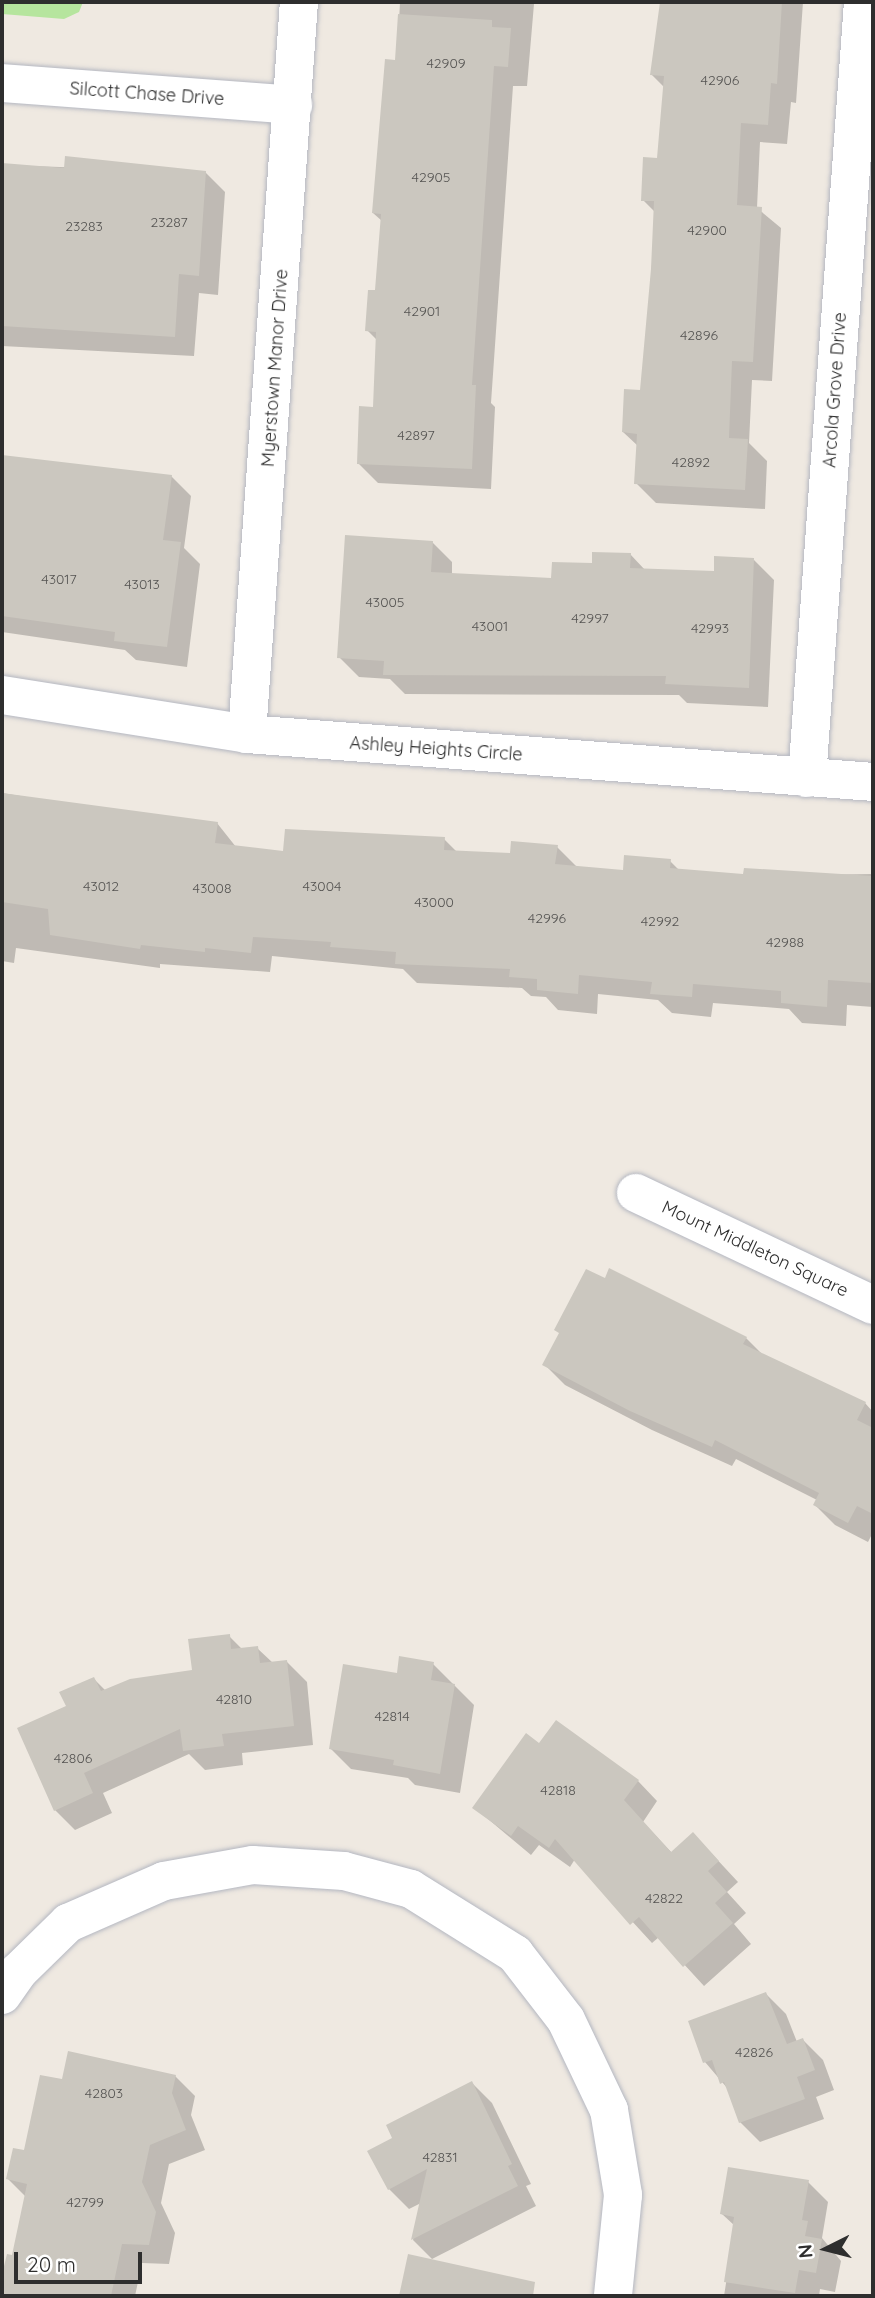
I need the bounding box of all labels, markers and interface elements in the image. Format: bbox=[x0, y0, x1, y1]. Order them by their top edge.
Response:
house number: 42909 bbox=[426, 55, 466, 71]
house number: 42906 bbox=[701, 72, 739, 88]
street label: Silcott Chase Drive bbox=[69, 78, 225, 110]
house number: 42905 bbox=[412, 169, 450, 185]
house number: 23287 bbox=[150, 214, 188, 230]
house number: 23283 bbox=[65, 218, 103, 234]
house number: 42900 bbox=[687, 222, 727, 238]
street label: Myerstown Manor Drive bbox=[257, 268, 293, 468]
house number: 42901 bbox=[404, 303, 440, 319]
street label: Arcola Grove Drive bbox=[819, 311, 851, 469]
house number: 42896 bbox=[680, 327, 718, 343]
house number: 42897 bbox=[397, 427, 435, 443]
house number: 42892 bbox=[672, 454, 710, 470]
house number: 43017 bbox=[41, 571, 77, 587]
house number: 43013 bbox=[124, 576, 160, 592]
house number: 43005 bbox=[365, 594, 405, 610]
house number: 42997 bbox=[571, 610, 609, 626]
house number: 43001 bbox=[472, 618, 508, 634]
house number: 42993 bbox=[691, 620, 729, 636]
street label: Ashley Heights Circle bbox=[349, 732, 523, 766]
house number: 43012 bbox=[83, 878, 119, 894]
house number: 43004 bbox=[303, 878, 341, 894]
house number: 43008 bbox=[193, 880, 231, 896]
house number: 43000 bbox=[414, 894, 454, 910]
house number: 42996 bbox=[528, 910, 566, 926]
house number: 42992 bbox=[641, 913, 679, 929]
house number: 42988 bbox=[766, 934, 804, 950]
street label: Mount Middleton Square bbox=[658, 1196, 852, 1302]
house number: 42810 bbox=[216, 1691, 252, 1707]
house number: 42814 bbox=[374, 1708, 410, 1724]
house number: 42806 bbox=[54, 1750, 92, 1766]
house number: 42818 bbox=[540, 1782, 576, 1798]
house number: 42822 bbox=[645, 1890, 683, 1906]
house number: 42826 bbox=[735, 2044, 773, 2060]
house number: 42803 bbox=[85, 2085, 123, 2101]
house number: 42831 bbox=[422, 2149, 458, 2165]
house number: 42799 bbox=[66, 2194, 104, 2210]
north arrow bbox=[791, 2214, 861, 2284]
scale bar bbox=[18, 2238, 145, 2282]
text: N bbox=[792, 2243, 818, 2259]
text: 20 m bbox=[27, 2251, 76, 2277]

